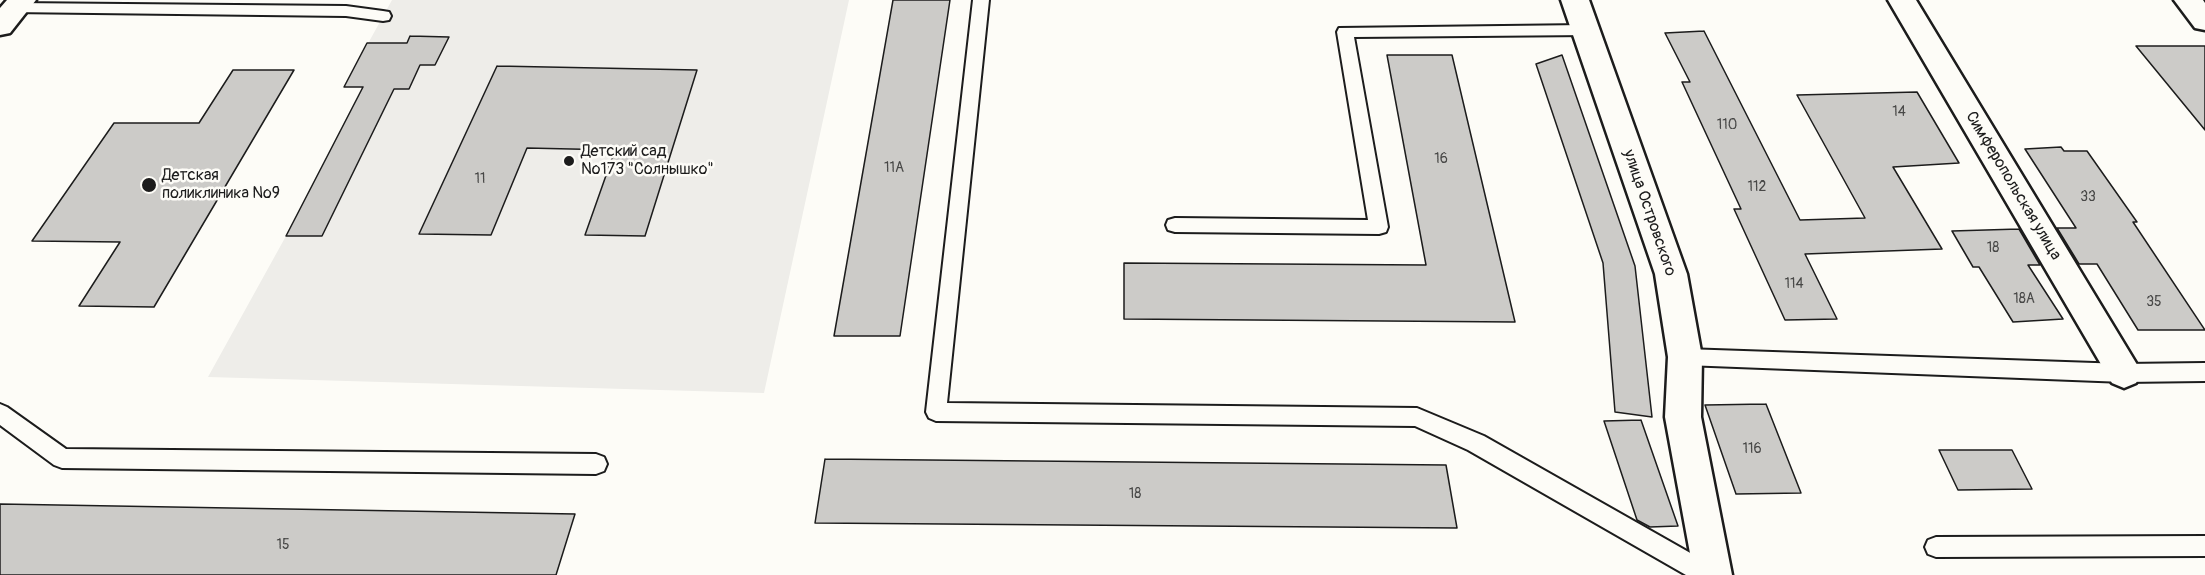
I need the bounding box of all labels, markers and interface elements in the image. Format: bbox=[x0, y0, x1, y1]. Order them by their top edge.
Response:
house number: 14 bbox=[1892, 104, 1906, 120]
street label: Симферопольская улица bbox=[1961, 108, 2065, 264]
house number: 110 bbox=[1717, 117, 1737, 133]
place label: Детский сад №173 "Солнышко" bbox=[581, 142, 714, 180]
street label: улица Островского bbox=[1618, 147, 1680, 279]
house number: 16 bbox=[1434, 151, 1448, 167]
marker: Детский сад №173 "Солнышко" bbox=[562, 154, 576, 168]
house number: 11А bbox=[884, 160, 904, 176]
place label: Детская поликлиника №9 bbox=[162, 166, 280, 204]
house number: 11 bbox=[475, 171, 485, 187]
marker: Детская поликлиника №9 bbox=[140, 176, 158, 194]
house number: 112 bbox=[1748, 179, 1766, 195]
house number: 33 bbox=[2080, 189, 2096, 205]
house number: 18 bbox=[1987, 240, 1999, 256]
house number: 114 bbox=[1784, 276, 1804, 292]
house number: 18А bbox=[2013, 291, 2035, 307]
house number: 35 bbox=[2146, 294, 2162, 310]
house number: 116 bbox=[1742, 441, 1762, 457]
house number: 18 bbox=[1129, 486, 1141, 502]
house number: 15 bbox=[276, 537, 290, 553]

